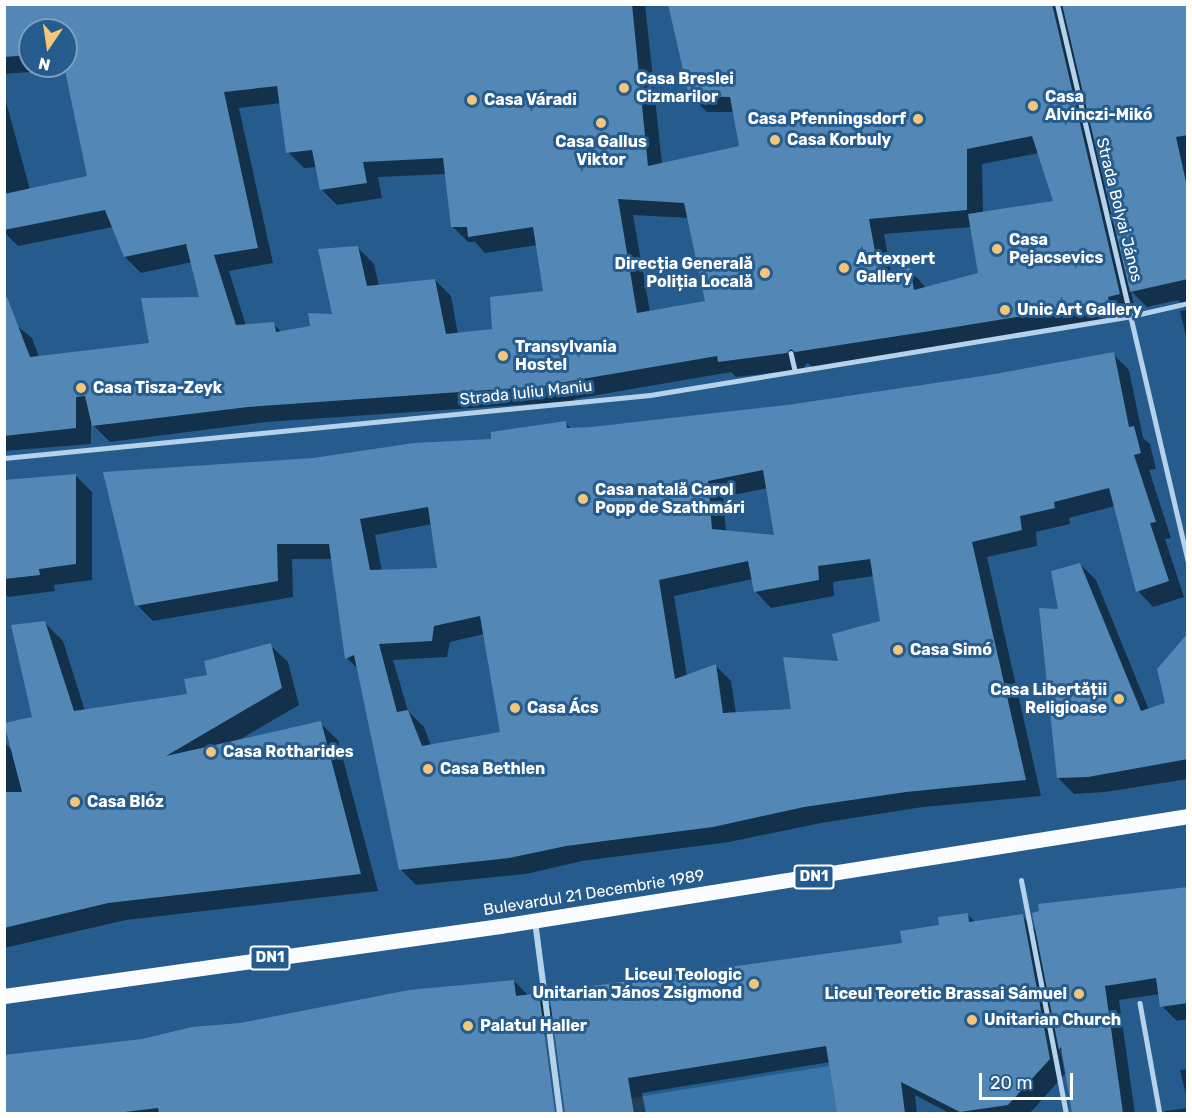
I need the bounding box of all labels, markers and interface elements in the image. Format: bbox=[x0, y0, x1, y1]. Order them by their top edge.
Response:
north arrow bbox=[18, 18, 78, 78]
text: N bbox=[37, 54, 52, 75]
place label: Casa Breslei Cizmarilor bbox=[636, 69, 734, 107]
marker: Casa Breslei Cizmarilor bbox=[617, 81, 631, 95]
place label: Casa Alvinczi-Mikó bbox=[1045, 87, 1152, 125]
place label: Casa Váradi bbox=[484, 90, 577, 110]
marker: Casa Váradi bbox=[465, 93, 479, 107]
marker: Casa Alvinczi-Mikó bbox=[1026, 99, 1040, 113]
place label: Casa Pfenningsdorf bbox=[748, 109, 906, 129]
marker: Casa Pfenningsdorf bbox=[911, 112, 925, 126]
marker: Casa Gallus Viktor bbox=[594, 116, 608, 130]
place label: Casa Korbuly bbox=[787, 130, 891, 150]
place label: Casa Gallus Viktor bbox=[555, 132, 647, 170]
marker: Casa Korbuly bbox=[768, 133, 782, 147]
street label: Strada Bolyai János bbox=[1092, 136, 1146, 284]
place label: Casa Pejacsevics bbox=[1009, 230, 1103, 268]
marker: Casa Pejacsevics bbox=[990, 242, 1004, 256]
place label: Artexpert Gallery bbox=[856, 249, 935, 287]
place label: Direcția Generală Poliția Locală bbox=[615, 254, 753, 292]
marker: Artexpert Gallery bbox=[837, 261, 851, 275]
marker: Direcția Generală Poliția Locală bbox=[758, 266, 772, 280]
place label: Unic Art Gallery bbox=[1017, 300, 1142, 320]
marker: Unic Art Gallery bbox=[998, 303, 1012, 317]
place label: Transylvania Hostel bbox=[515, 337, 617, 375]
marker: Transylvania Hostel bbox=[496, 349, 510, 363]
street label: Strada Iuliu Maniu bbox=[459, 376, 593, 410]
place label: Casa Tisza-Zeyk bbox=[93, 378, 223, 398]
marker: Casa Tisza-Zeyk bbox=[74, 381, 88, 395]
place label: Casa natală Carol Popp de Szathmári bbox=[595, 480, 745, 518]
marker: Casa natală Carol Popp de Szathmári bbox=[576, 492, 590, 506]
place label: Casa Simó bbox=[910, 640, 992, 660]
marker: Casa Simó bbox=[891, 643, 905, 657]
place label: Casa Libertății Religioase bbox=[990, 680, 1107, 718]
marker: Casa Libertății Religioase bbox=[1112, 692, 1126, 706]
place label: Casa Ács bbox=[527, 698, 599, 718]
marker: Casa Ács bbox=[508, 701, 522, 715]
place label: Casa Rotharides bbox=[223, 742, 354, 762]
marker: Casa Rotharides bbox=[204, 745, 218, 759]
place label: Casa Bethlen bbox=[440, 759, 545, 779]
marker: Casa Bethlen bbox=[421, 762, 435, 776]
place label: Casa Blóz bbox=[87, 792, 164, 812]
marker: Casa Blóz bbox=[68, 795, 82, 809]
road number: DN1 bbox=[793, 865, 835, 889]
street label: Bulevardul 21 Decembrie 1989 bbox=[482, 866, 706, 920]
road number: DN1 bbox=[249, 946, 291, 970]
place label: Liceul Teologic Unitarian János Zsigmond bbox=[532, 965, 742, 1003]
marker: Liceul Teologic Unitarian János Zsigmond bbox=[747, 977, 761, 991]
place label: Liceul Teoretic Brassai Sámuel bbox=[824, 984, 1067, 1004]
marker: Liceul Teoretic Brassai Sámuel bbox=[1072, 987, 1086, 1001]
place label: Unitarian Church bbox=[984, 1010, 1121, 1030]
marker: Unitarian Church bbox=[965, 1013, 979, 1027]
place label: Palatul Haller bbox=[480, 1016, 587, 1036]
marker: Palatul Haller bbox=[461, 1019, 475, 1033]
scale bar bbox=[982, 1061, 1076, 1099]
text: 20 m bbox=[990, 1072, 1032, 1094]

